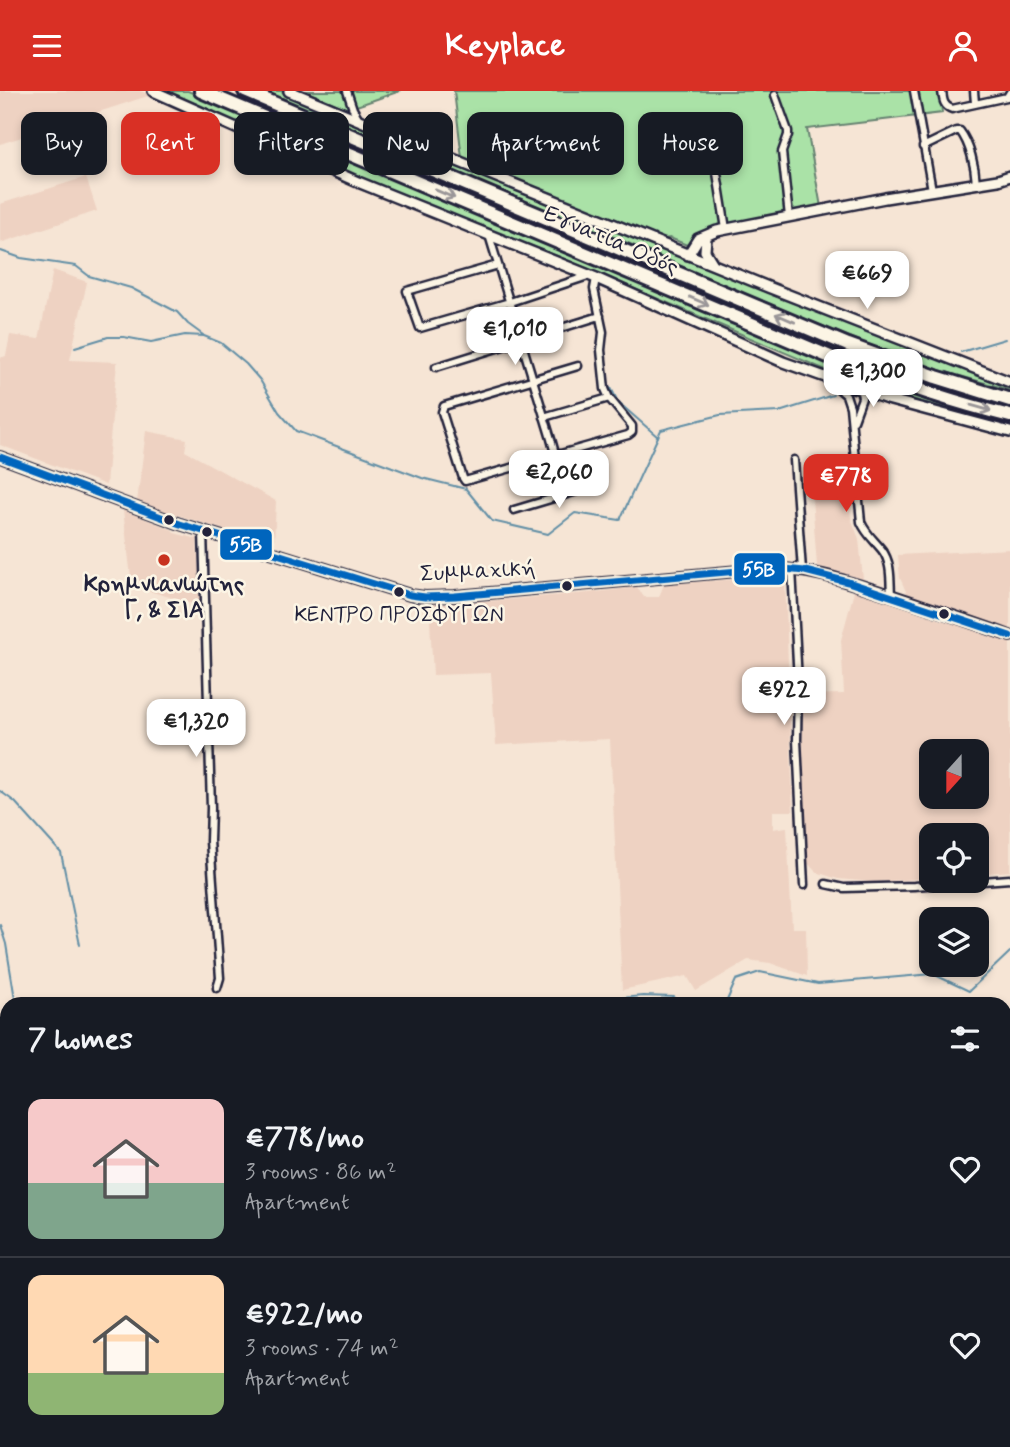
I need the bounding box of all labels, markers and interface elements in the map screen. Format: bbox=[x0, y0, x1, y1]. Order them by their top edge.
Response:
text: Keyplace bbox=[445, 25, 565, 67]
icon: menu bbox=[28, 27, 66, 65]
icon: person bbox=[944, 27, 982, 65]
chip: Buy bbox=[21, 112, 107, 175]
chip: Rent bbox=[121, 112, 220, 175]
chip: Filters bbox=[234, 112, 349, 175]
chip: New bbox=[363, 112, 453, 175]
chip: Apartment bbox=[467, 112, 624, 175]
chip: House bbox=[638, 112, 743, 175]
one-way arrow bbox=[433, 188, 455, 201]
street label: Εγνατία Οδός bbox=[539, 199, 683, 283]
pin: €669 bbox=[826, 251, 908, 311]
text: €669 bbox=[841, 259, 893, 289]
one-way arrow bbox=[688, 296, 710, 309]
pin: €1,010 bbox=[458, 307, 572, 367]
one-way arrow bbox=[775, 311, 796, 324]
text: €1,010 bbox=[482, 315, 548, 345]
pin: €1,300 bbox=[816, 349, 930, 409]
text: €1,300 bbox=[840, 357, 906, 387]
one-way arrow bbox=[969, 402, 991, 415]
pin: €2,060 bbox=[502, 451, 616, 510]
pin: €778 bbox=[805, 455, 887, 514]
text: €2,060 bbox=[525, 458, 593, 488]
text: €778 bbox=[819, 462, 873, 492]
unlabelled marker bbox=[162, 513, 176, 527]
unlabelled marker bbox=[200, 525, 214, 539]
line badge: 55Β bbox=[219, 528, 273, 561]
text: 55Β bbox=[229, 533, 263, 558]
marker: Κρημνιανιώτης Γ, & ΣΙΑ bbox=[156, 552, 172, 568]
line badge: 55Β bbox=[733, 552, 786, 586]
street label: Συμμαχική bbox=[419, 554, 537, 590]
text: 55Β bbox=[742, 558, 776, 583]
place label: Κρημνιανιώτης Γ, & ΣΙΑ bbox=[84, 570, 244, 626]
unlabelled marker bbox=[560, 579, 574, 593]
marker: ΚΕΝΤΡΟ ΠΡΟΣΦΥΓΩΝ bbox=[392, 585, 406, 599]
place label: ΚΕΝΤΡΟ ΠΡΟΣΦΥΓΩΝ bbox=[294, 601, 504, 629]
unlabelled marker bbox=[937, 607, 951, 621]
pin: €922 bbox=[743, 667, 825, 727]
text: €922 bbox=[758, 675, 810, 705]
pin: €1,320 bbox=[139, 699, 253, 759]
text: €1,320 bbox=[163, 707, 229, 737]
north arrow bbox=[919, 739, 989, 809]
map controls bbox=[919, 739, 989, 977]
button: locate bbox=[919, 823, 989, 893]
button: layers bbox=[919, 907, 989, 977]
text: 7 homes bbox=[28, 1020, 133, 1059]
icon: filters bbox=[946, 1020, 984, 1058]
text: €778/mo bbox=[245, 1119, 364, 1158]
icon: home bbox=[84, 1127, 168, 1211]
icon: heart bbox=[946, 1150, 984, 1188]
text: 3 rooms · 86 m² bbox=[245, 1158, 396, 1188]
text: Apartment bbox=[245, 1188, 350, 1218]
text: €922/mo bbox=[245, 1295, 363, 1334]
icon: home bbox=[84, 1303, 168, 1387]
icon: heart bbox=[946, 1326, 984, 1364]
text: 3 rooms · 74 m² bbox=[245, 1334, 399, 1364]
text: Apartment bbox=[245, 1364, 350, 1394]

